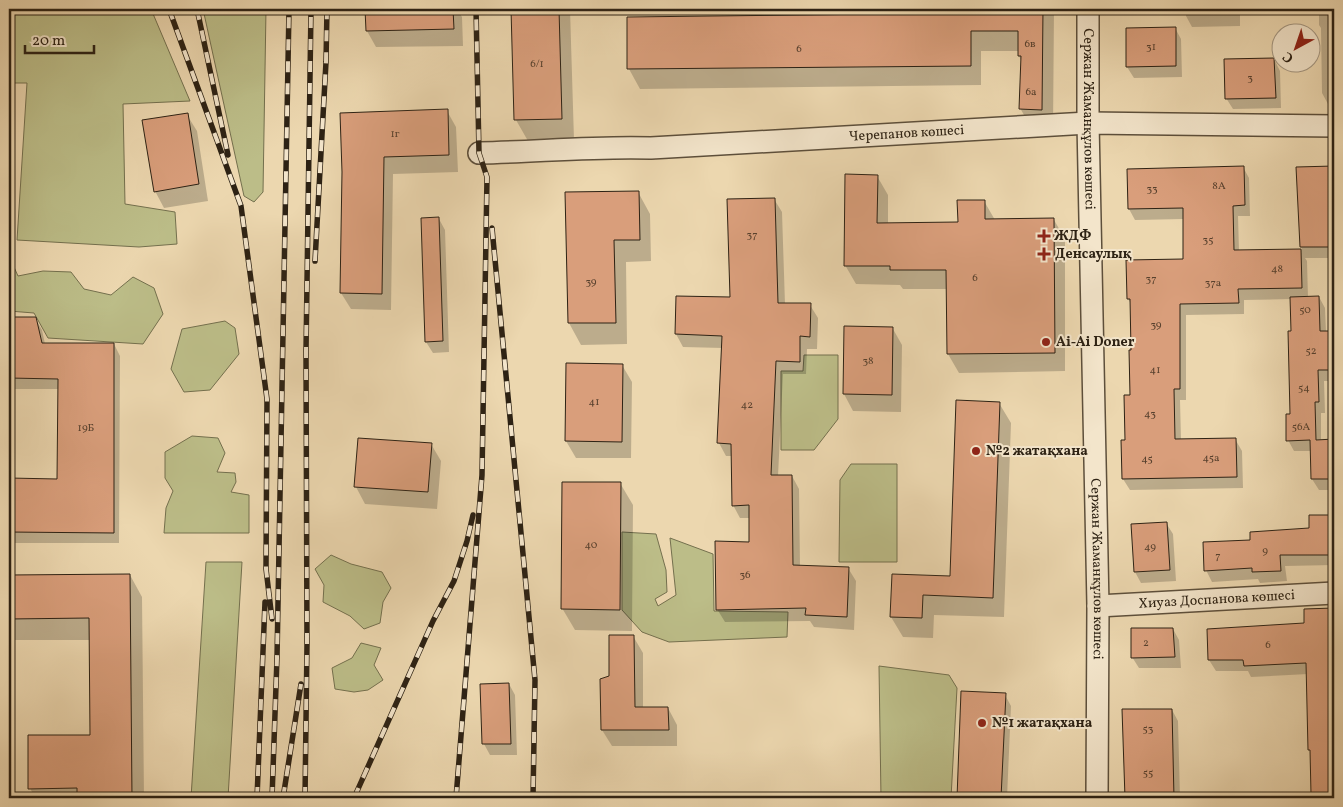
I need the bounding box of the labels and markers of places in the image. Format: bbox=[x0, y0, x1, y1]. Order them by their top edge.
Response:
place label: ЖДФ bbox=[1054, 227, 1091, 246]
marker: ЖДФ bbox=[1038, 230, 1050, 242]
place label: Денсаулық bbox=[1055, 245, 1132, 264]
marker: Денсаулық bbox=[1037, 247, 1051, 261]
place label: Ai-Ai Doner bbox=[1056, 333, 1135, 352]
marker: Ai-Ai Doner bbox=[1040, 336, 1052, 348]
place label: №2 жатақхана bbox=[986, 442, 1088, 461]
marker: №2 жатақхана bbox=[970, 445, 982, 457]
place label: №1 жатақхана bbox=[992, 714, 1093, 733]
marker: №1 жатақхана bbox=[976, 717, 988, 729]

